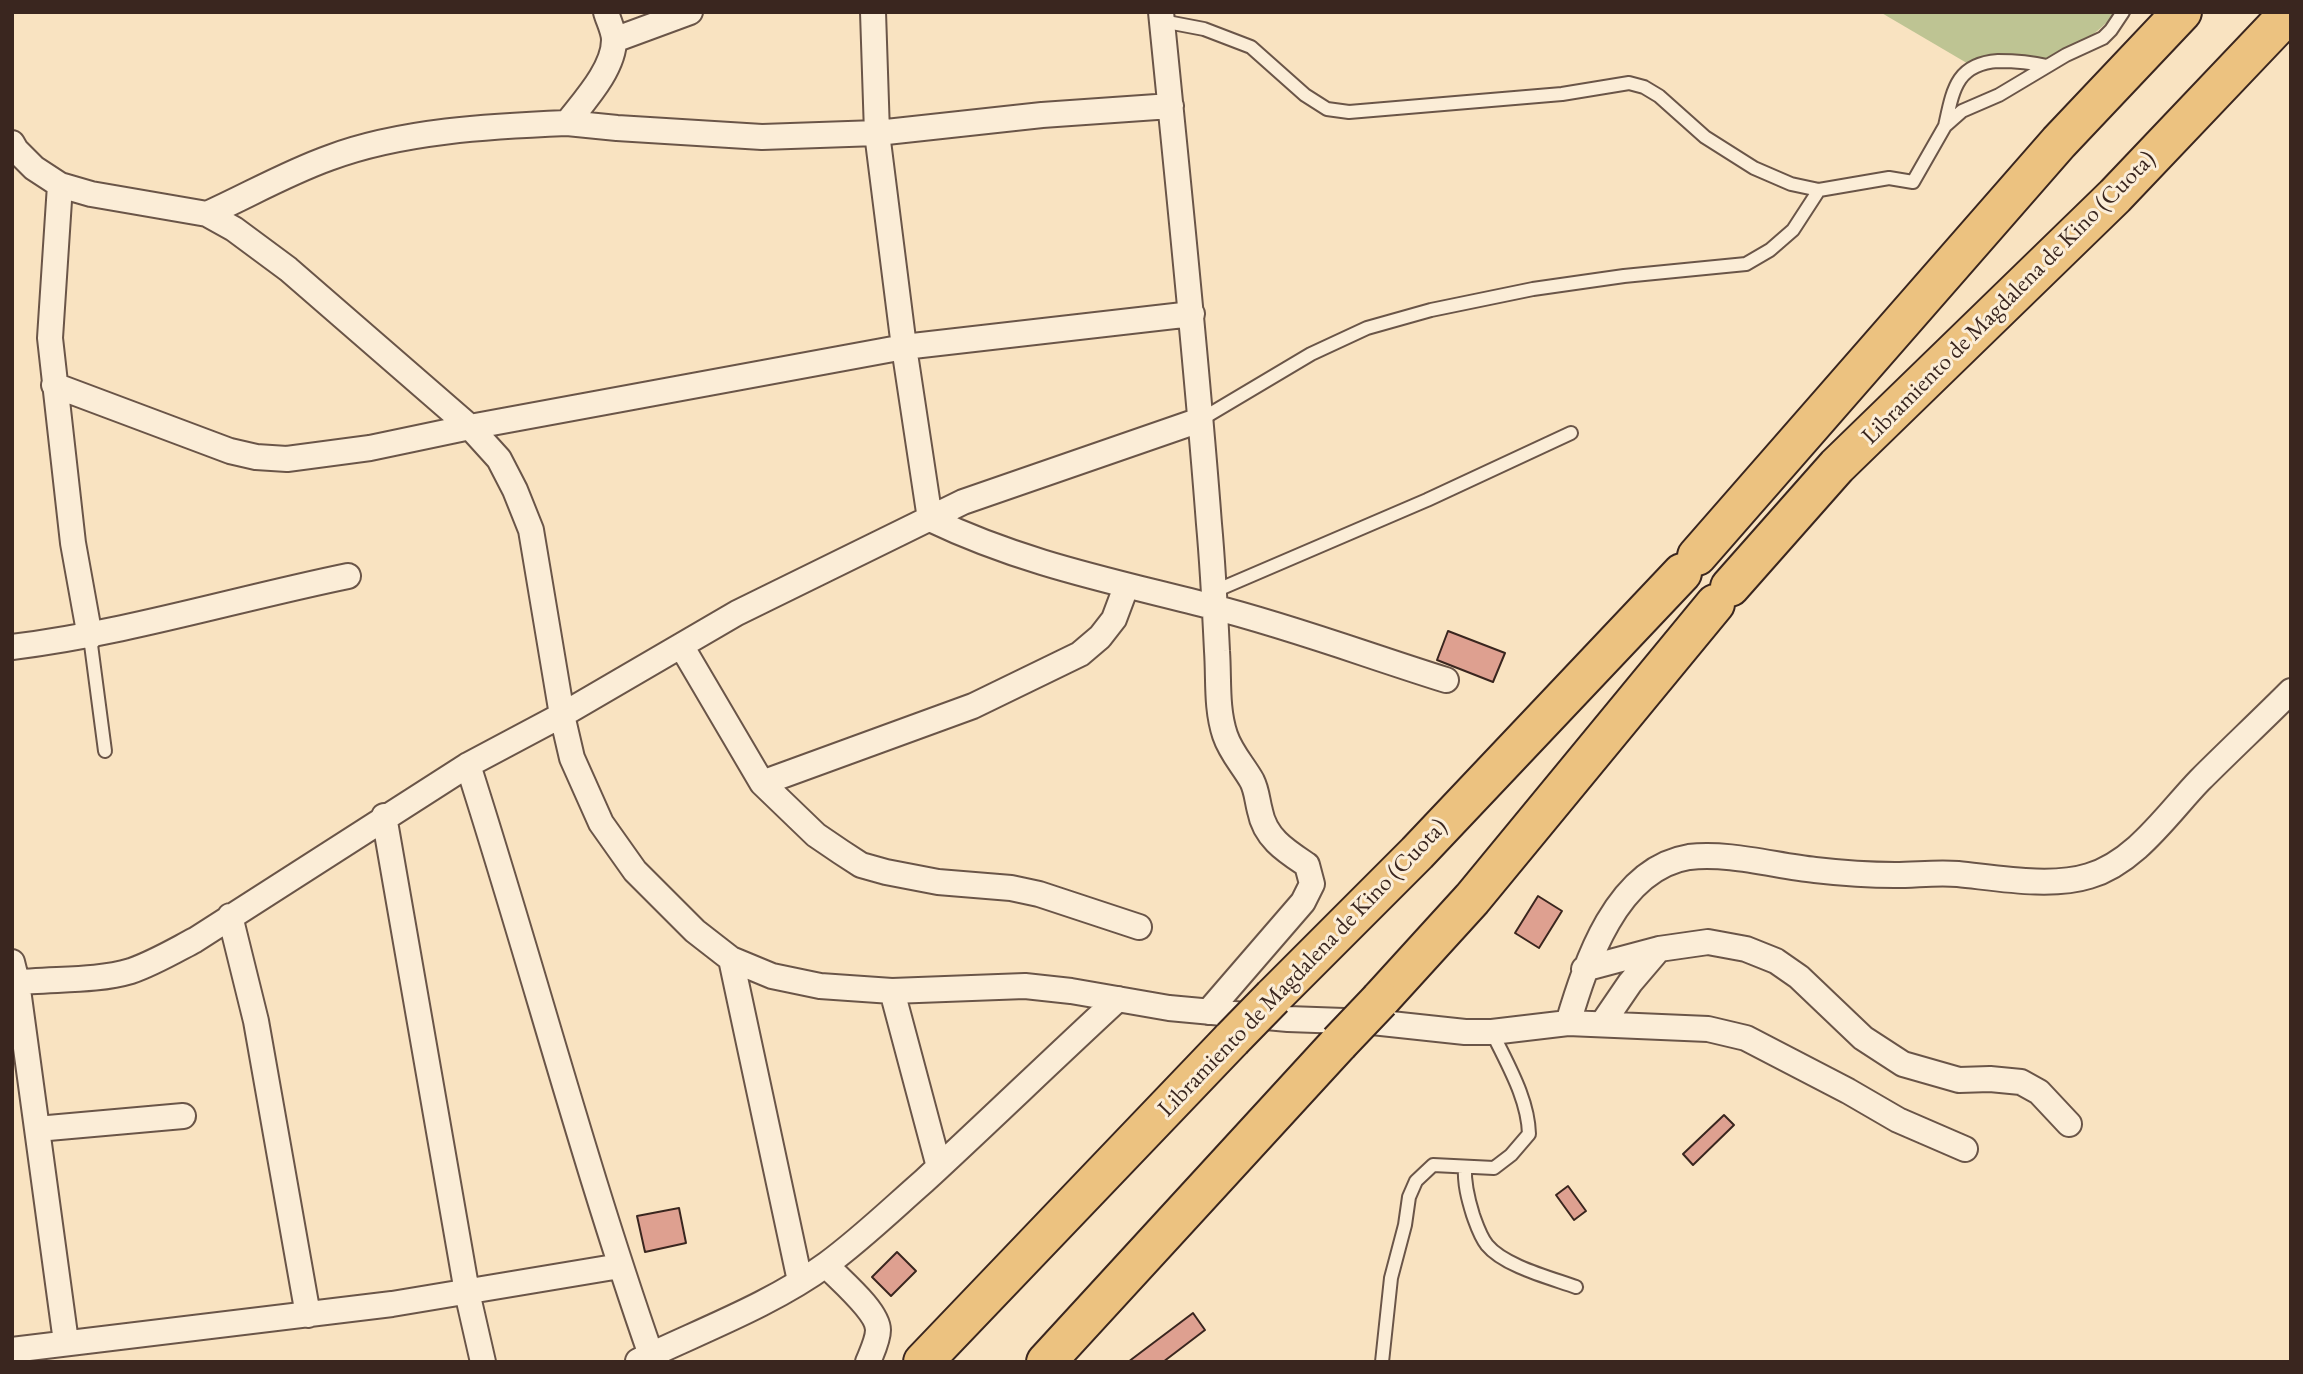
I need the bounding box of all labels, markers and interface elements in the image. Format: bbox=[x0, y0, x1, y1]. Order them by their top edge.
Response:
street label: Libramiento de Magdalena de Kino (Cuota) bbox=[1856, 145, 2162, 451]
street label: Libramiento de Magdalena de Kino (Cuota) bbox=[1152, 813, 1454, 1123]

